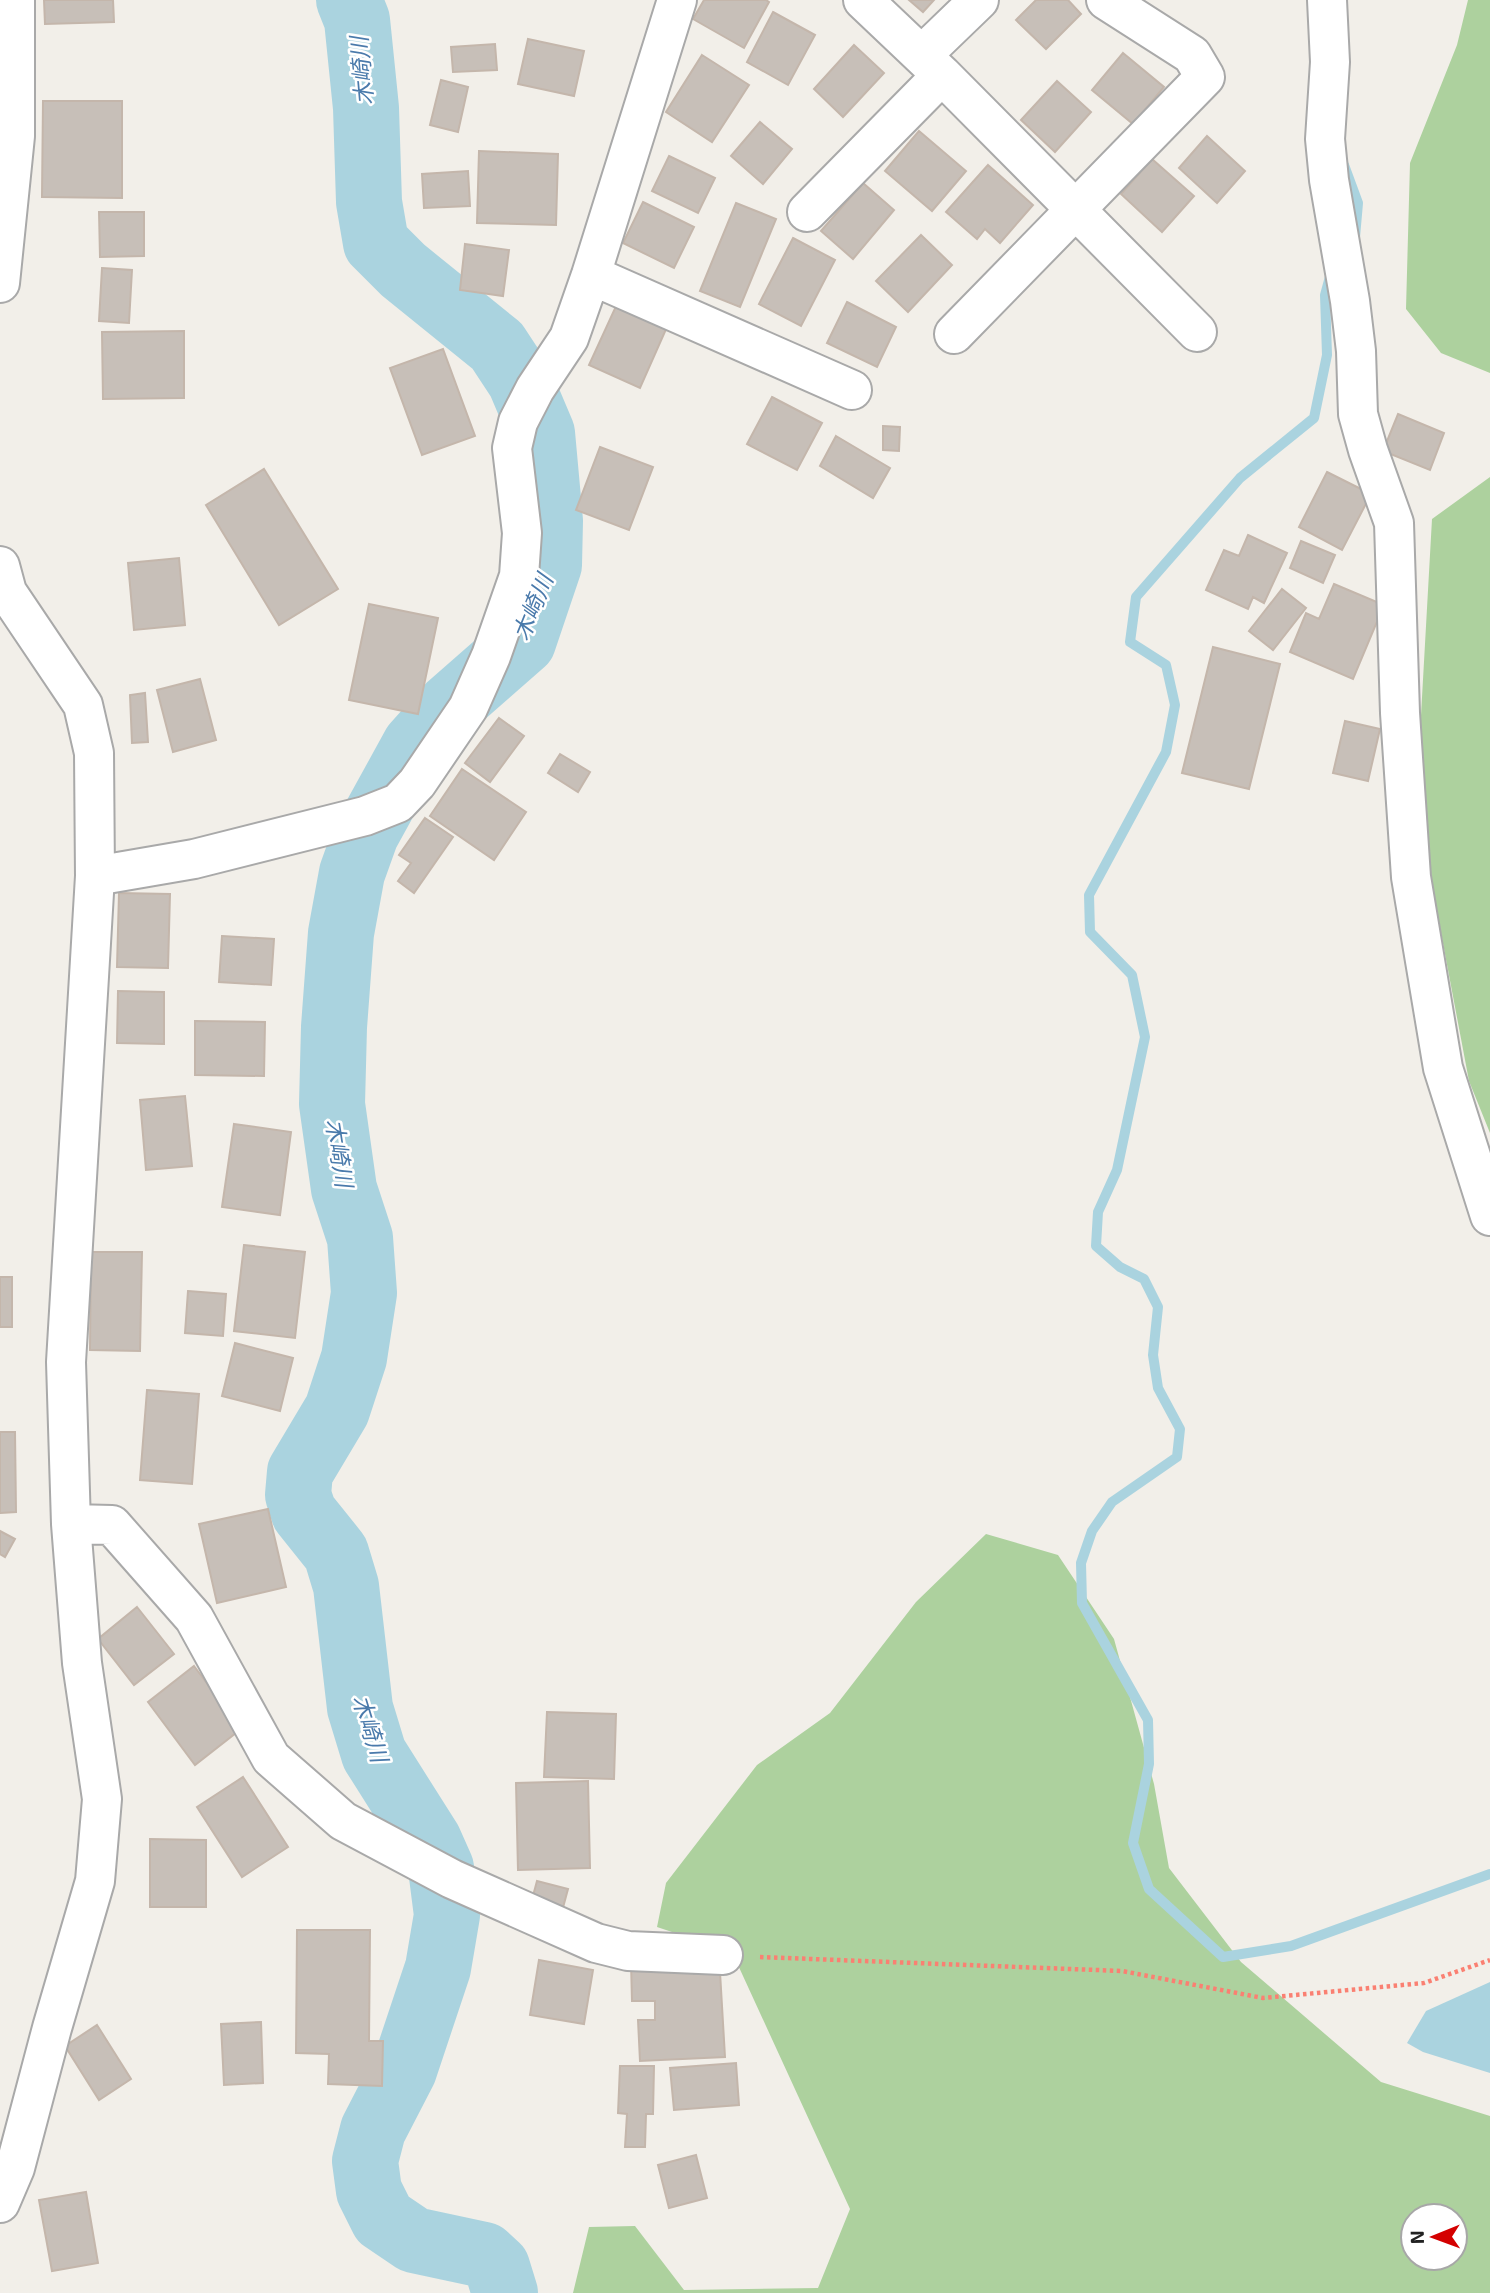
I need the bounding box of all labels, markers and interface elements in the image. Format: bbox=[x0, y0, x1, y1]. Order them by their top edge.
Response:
water label: 木崎川 bbox=[344, 32, 378, 107]
water label: 木崎川 bbox=[506, 567, 559, 644]
water label: 木崎川 bbox=[321, 1117, 360, 1192]
water label: 木崎川 bbox=[348, 1691, 395, 1768]
north arrow bbox=[1399, 2202, 1469, 2272]
text: N bbox=[1405, 2230, 1428, 2244]

